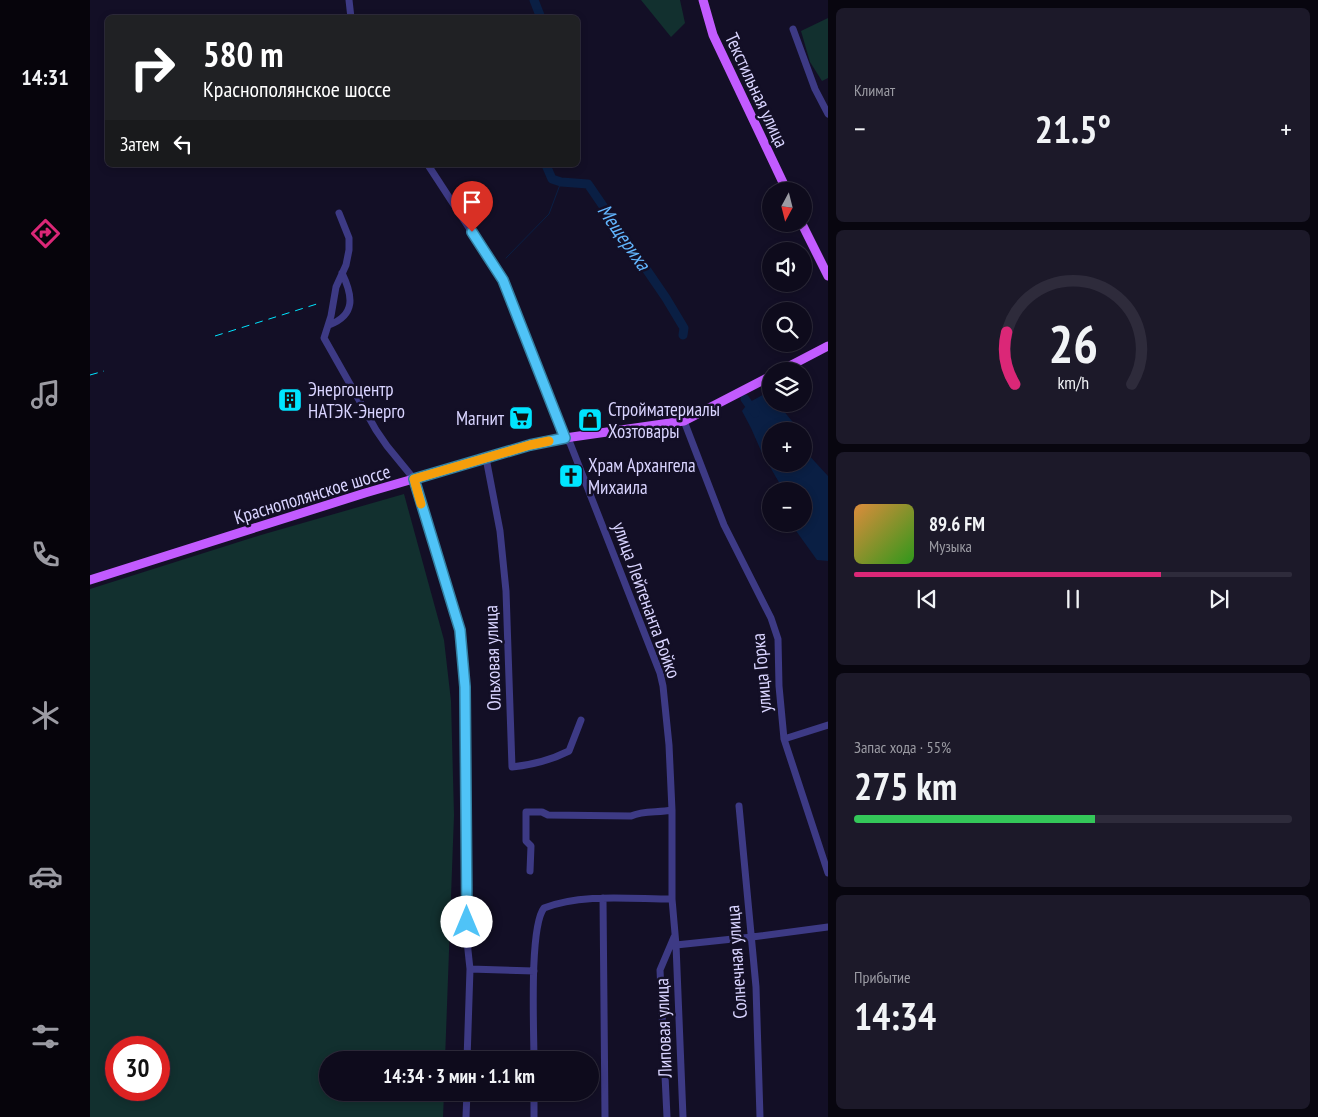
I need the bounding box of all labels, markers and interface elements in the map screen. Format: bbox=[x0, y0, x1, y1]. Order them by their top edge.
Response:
street label: Текстильная улица bbox=[720, 29, 794, 151]
text: 580 m bbox=[203, 31, 284, 77]
icon: right bbox=[120, 35, 185, 100]
text: 14:31 bbox=[21, 63, 69, 91]
text: Краснополянское шоссе bbox=[203, 75, 391, 103]
text: Климат bbox=[854, 80, 895, 100]
text: 21.5° bbox=[1035, 104, 1111, 153]
text: − bbox=[854, 110, 866, 147]
text: + bbox=[1280, 110, 1292, 147]
icon: left bbox=[169, 130, 197, 158]
text: Затем bbox=[120, 132, 159, 156]
pin bbox=[451, 181, 493, 232]
north arrow bbox=[762, 182, 812, 232]
map controls bbox=[762, 182, 812, 532]
icon: arrive bbox=[458, 188, 486, 216]
water label: Мещериха bbox=[592, 199, 657, 276]
icon: directions bbox=[28, 216, 63, 251]
button: sound bbox=[762, 242, 812, 292]
button: search bbox=[762, 302, 812, 352]
text: 26 bbox=[1048, 310, 1098, 377]
button: layers bbox=[762, 362, 812, 412]
text: km/h bbox=[1057, 371, 1089, 394]
icon: music bbox=[28, 377, 63, 412]
place label: Энергоцентр НАТЭК-Энерго bbox=[308, 377, 405, 423]
building icon: Энергоцентр НАТЭК-Энерго bbox=[277, 387, 303, 413]
place label: Стройматериалы Хозтовары bbox=[608, 397, 720, 443]
supermarket icon: Магнит bbox=[508, 405, 534, 431]
place label: Магнит bbox=[456, 406, 505, 430]
shop icon: Стройматериалы Хозтовары bbox=[577, 407, 603, 433]
button: + bbox=[762, 422, 812, 472]
place label: Храм Архангела Михаила bbox=[588, 453, 696, 499]
street label: Краснополянское шоссе bbox=[231, 459, 393, 529]
church icon: Храм Архангела Михаила bbox=[558, 463, 584, 489]
button: − bbox=[762, 482, 812, 532]
text: 89.6 FM bbox=[929, 512, 985, 536]
street label: улица Лейтенанта Бойко bbox=[608, 519, 686, 681]
text: Музыка bbox=[929, 536, 972, 556]
icon: phone bbox=[28, 537, 63, 572]
icon: previous bbox=[913, 585, 941, 613]
icon: pause bbox=[1059, 585, 1087, 613]
icon: next bbox=[1205, 585, 1233, 613]
street label: Ольховая улица bbox=[478, 605, 506, 711]
street label: улица Горка bbox=[746, 632, 776, 714]
icon: climate bbox=[28, 698, 63, 733]
text: Запас хода · 55% bbox=[854, 737, 951, 757]
text: 275 km bbox=[854, 761, 957, 810]
icon: car bbox=[28, 859, 63, 894]
position arrow bbox=[440, 895, 492, 947]
street label: Солнечная улица bbox=[720, 904, 752, 1020]
text: Прибытие bbox=[854, 967, 911, 987]
street label: Липовая улица bbox=[649, 978, 677, 1079]
text: 14:34 bbox=[854, 991, 936, 1040]
icon: filters bbox=[28, 1019, 63, 1054]
speed limit sign: 30 bbox=[105, 1036, 170, 1101]
text: 14:34 · 3 мин · 1.1 km bbox=[383, 1064, 535, 1088]

